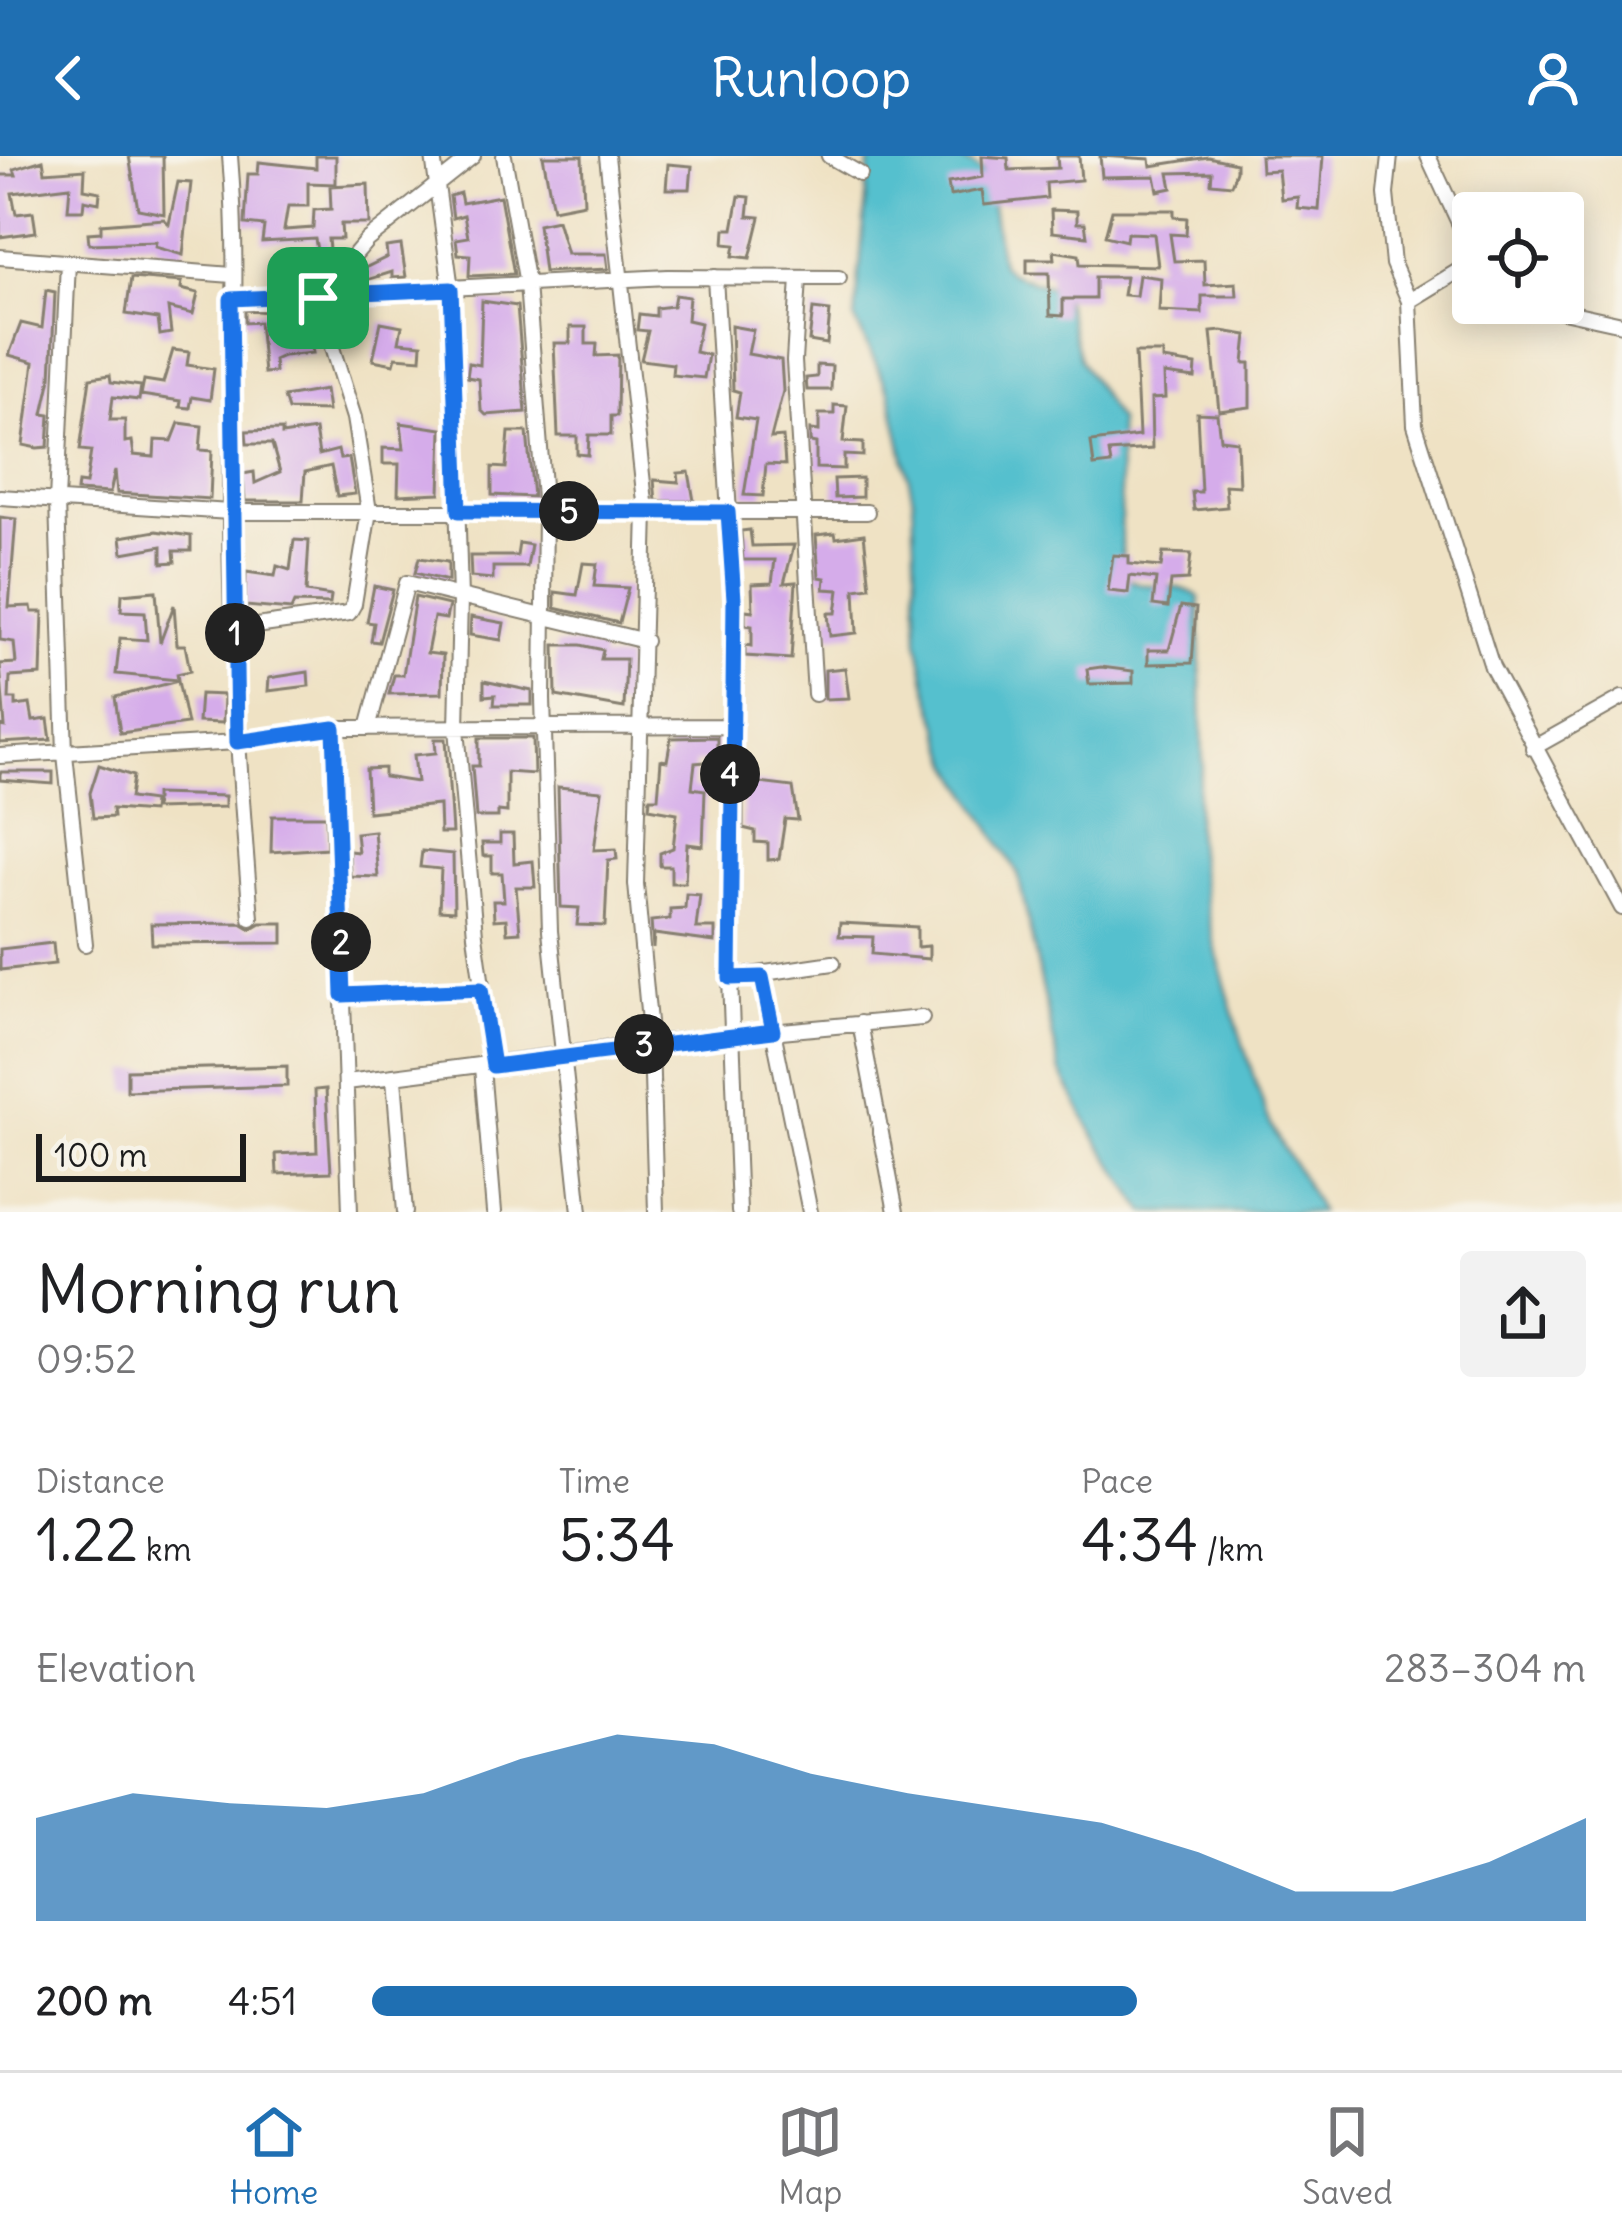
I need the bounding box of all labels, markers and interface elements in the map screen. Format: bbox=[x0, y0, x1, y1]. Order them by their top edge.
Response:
text: Runloop bbox=[711, 44, 911, 112]
icon: back bbox=[36, 45, 102, 111]
icon: person bbox=[1520, 45, 1586, 111]
map controls bbox=[1452, 192, 1584, 324]
button: locate bbox=[1452, 192, 1584, 324]
pin bbox=[267, 247, 369, 349]
icon: arrive bbox=[285, 265, 351, 331]
pin: 5 bbox=[539, 481, 599, 541]
text: 5 bbox=[560, 490, 578, 532]
pin: 1 bbox=[205, 603, 265, 663]
text: 1 bbox=[228, 612, 242, 654]
pin: 4 bbox=[700, 744, 760, 804]
text: 4 bbox=[720, 753, 740, 795]
pin: 2 bbox=[311, 912, 371, 972]
text: 2 bbox=[332, 921, 350, 963]
pin: 3 bbox=[614, 1014, 674, 1074]
text: 3 bbox=[635, 1023, 653, 1065]
scale bar bbox=[36, 1128, 246, 1181]
text: 100 m bbox=[54, 1134, 147, 1176]
text: Morning run bbox=[36, 1248, 400, 1331]
button: share bbox=[1460, 1251, 1586, 1377]
text: 09:52 bbox=[36, 1335, 137, 1384]
text: Distance bbox=[36, 1460, 165, 1502]
text: Time bbox=[559, 1460, 630, 1502]
text: Pace bbox=[1081, 1460, 1153, 1502]
text: 1.22 bbox=[36, 1502, 138, 1577]
text: 5:34 bbox=[559, 1502, 675, 1577]
text: 4:34 bbox=[1081, 1502, 1198, 1577]
text: km bbox=[138, 1528, 192, 1570]
text: /km bbox=[1198, 1528, 1264, 1570]
text: Elevation bbox=[36, 1644, 196, 1693]
text: 283–304 m bbox=[1384, 1644, 1586, 1693]
text: 200 m bbox=[36, 1977, 152, 2026]
text: 4:51 bbox=[228, 1977, 297, 2026]
tab: Home bbox=[229, 2099, 318, 2213]
tab: Map bbox=[777, 2099, 843, 2213]
tab: Saved bbox=[1302, 2099, 1393, 2213]

